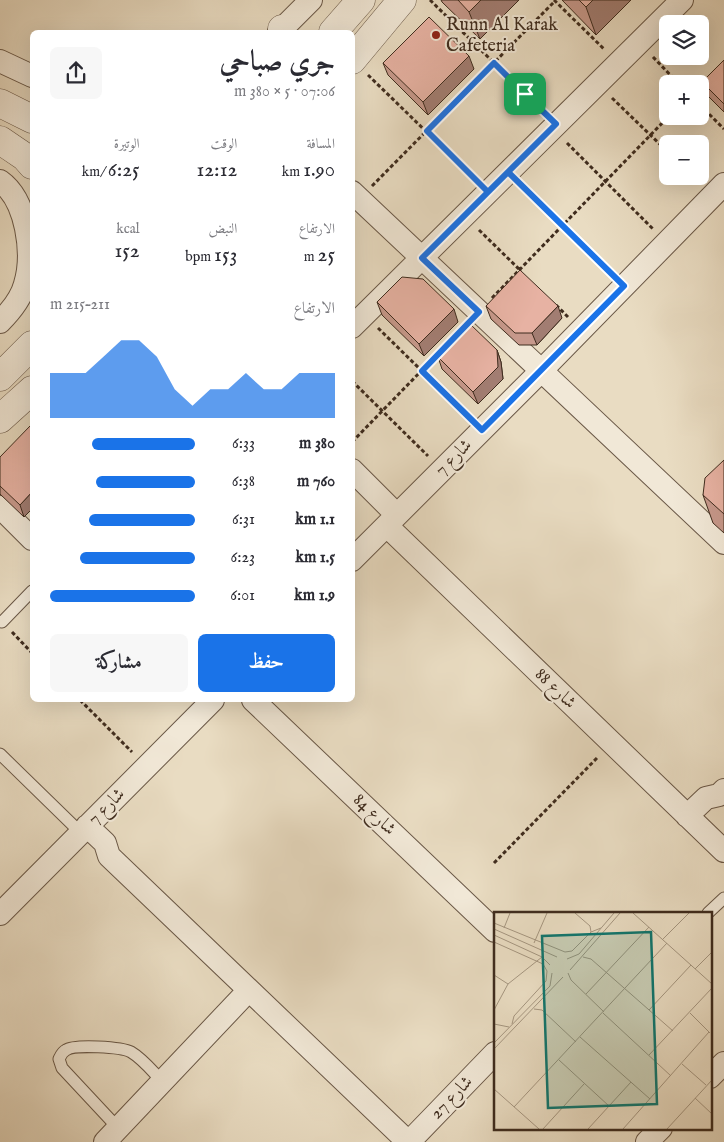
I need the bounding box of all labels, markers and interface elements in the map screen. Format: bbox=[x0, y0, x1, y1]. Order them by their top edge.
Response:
place label: Runn Al Karak Cafeteria bbox=[446, 14, 558, 58]
map controls bbox=[659, 15, 709, 185]
button: layers bbox=[659, 15, 709, 65]
marker: Runn Al Karak Cafeteria bbox=[430, 29, 442, 41]
text: جري صباحي bbox=[220, 45, 335, 80]
button: share bbox=[50, 47, 102, 99]
pin bbox=[504, 73, 546, 115]
button: + bbox=[659, 75, 709, 125]
icon: arrive bbox=[511, 80, 539, 108]
text: 07:06 · 5 × 380 m bbox=[234, 82, 335, 102]
text: الوتيرة bbox=[114, 135, 140, 153]
text: الوقت bbox=[211, 135, 237, 153]
text: المسافة bbox=[306, 135, 335, 153]
button: − bbox=[659, 135, 709, 185]
text: 6:25 bbox=[108, 157, 140, 184]
text: 12:12 bbox=[196, 157, 237, 184]
text: 1.90 bbox=[303, 157, 335, 184]
text: /km bbox=[82, 163, 108, 181]
text: km bbox=[282, 163, 303, 181]
text: kcal bbox=[116, 220, 140, 238]
text: النبض bbox=[208, 220, 237, 238]
text: الارتفاع bbox=[299, 220, 335, 238]
text: 152 bbox=[114, 238, 140, 265]
text: 153 bbox=[214, 242, 237, 269]
text: 25 bbox=[318, 242, 335, 269]
text: bpm bbox=[185, 248, 214, 266]
text: m bbox=[304, 248, 318, 266]
text: 211–215 m bbox=[50, 295, 110, 315]
text: الارتفاع bbox=[293, 299, 335, 319]
text: 6:33 bbox=[232, 434, 255, 454]
text: 380 m bbox=[299, 434, 335, 454]
street label: شارع 7 bbox=[430, 434, 479, 483]
text: 6:38 bbox=[232, 472, 255, 492]
text: 760 m bbox=[297, 472, 335, 492]
text: 6:31 bbox=[232, 510, 255, 530]
text: 1.1 km bbox=[295, 510, 335, 530]
text: 6:23 bbox=[231, 548, 255, 568]
text: 1.5 km bbox=[295, 548, 335, 568]
text: 6:01 bbox=[230, 586, 255, 606]
text: 1.9 km bbox=[294, 586, 335, 606]
button: مشاركة bbox=[50, 634, 188, 692]
button: حفظ bbox=[198, 634, 335, 692]
street label: شارع 88 bbox=[528, 664, 581, 716]
street label: شارع 7 bbox=[83, 783, 132, 832]
street label: شارع 84 bbox=[346, 789, 400, 842]
inset map bbox=[494, 912, 712, 1130]
street label: شارع 27 bbox=[426, 1071, 480, 1126]

